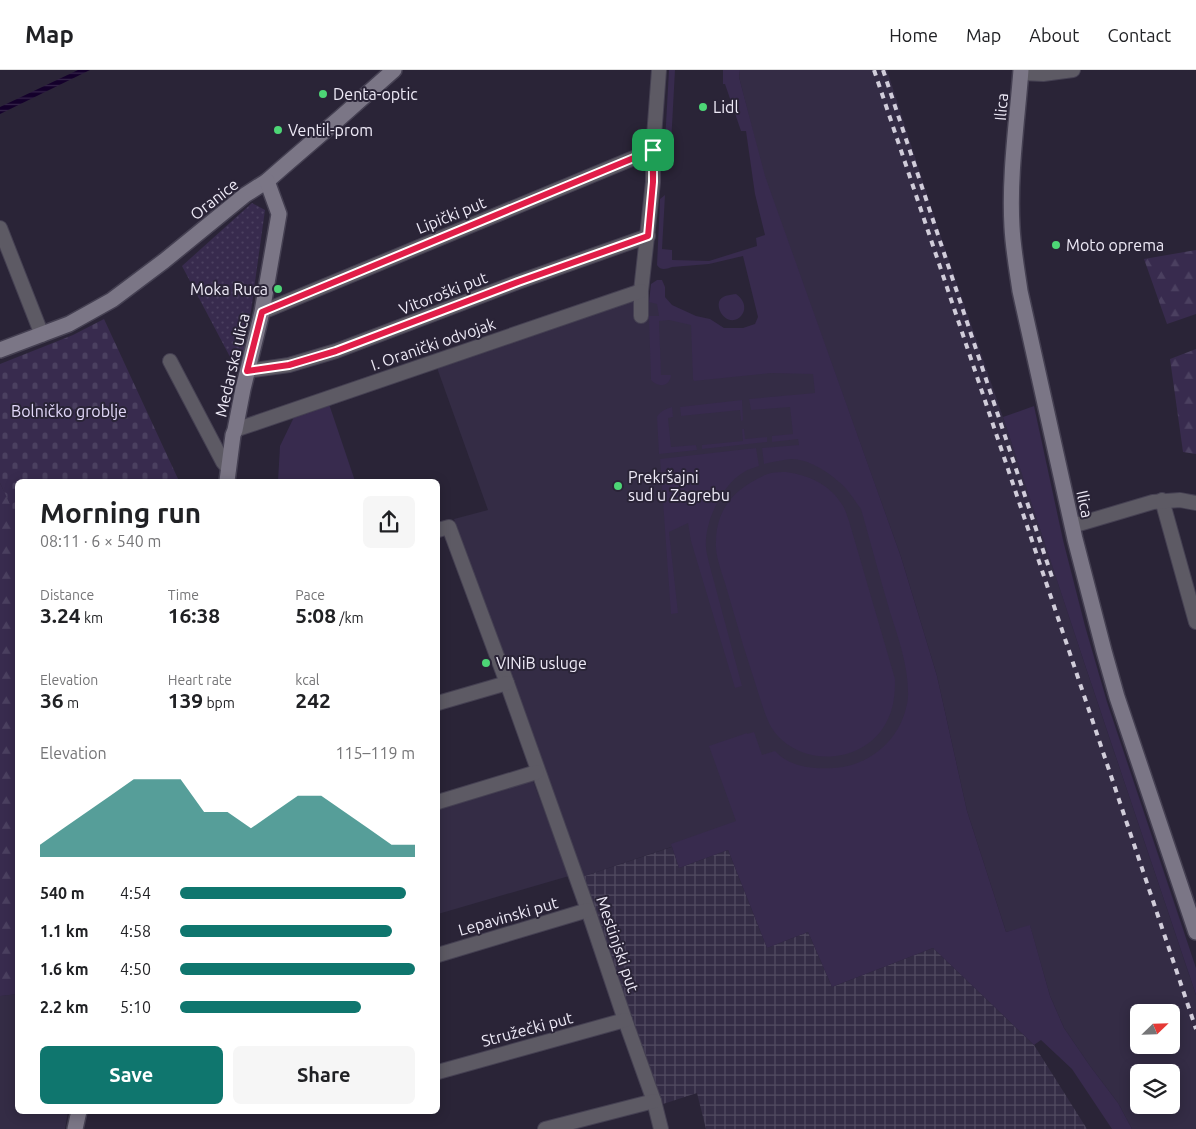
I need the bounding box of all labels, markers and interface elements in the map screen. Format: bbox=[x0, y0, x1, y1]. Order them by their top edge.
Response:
text: Map bbox=[25, 21, 74, 48]
text: Home bbox=[889, 25, 938, 45]
text: Map bbox=[966, 25, 1001, 45]
text: About bbox=[1029, 25, 1079, 45]
text: Contact bbox=[1107, 25, 1171, 45]
place label: Denta-optic bbox=[333, 85, 418, 103]
marker: Denta-optic bbox=[317, 88, 329, 100]
street label: Ilica bbox=[991, 92, 1011, 122]
place label: Lidl bbox=[713, 98, 739, 116]
marker: Lidl bbox=[697, 101, 709, 113]
place label: Ventil-prom bbox=[288, 121, 373, 139]
marker: Ventil-prom bbox=[272, 124, 284, 136]
pin bbox=[632, 129, 674, 171]
icon: arrive bbox=[639, 136, 667, 164]
street label: Oranice bbox=[186, 175, 242, 223]
street label: Lipički put bbox=[414, 193, 489, 237]
place label: Moto oprema bbox=[1066, 236, 1164, 254]
marker: Moto oprema bbox=[1050, 239, 1062, 251]
street label: Vitoroški put bbox=[396, 268, 490, 318]
place label: Moka Ruca bbox=[190, 280, 268, 298]
marker: Moka Ruca bbox=[272, 283, 284, 295]
street label: Medarska ulica bbox=[211, 311, 253, 419]
street label: I. Oranički odvojak bbox=[368, 314, 498, 374]
park label: Bolničko groblje bbox=[11, 402, 127, 420]
place label: Prekršajni sud u Zagrebu bbox=[628, 468, 730, 504]
marker: Prekršajni sud u Zagrebu bbox=[612, 480, 624, 492]
street label: Ilica bbox=[1073, 489, 1097, 519]
button: share bbox=[363, 496, 415, 548]
text: Morning run bbox=[40, 497, 201, 528]
text: 08:11 · 6 × 540 m bbox=[40, 532, 161, 550]
text: Distance bbox=[40, 587, 94, 603]
text: Time bbox=[168, 587, 199, 603]
text: Pace bbox=[295, 587, 325, 603]
text: 3.24 bbox=[40, 603, 81, 627]
text: 16:38 bbox=[168, 603, 220, 627]
text: 5:08 bbox=[295, 603, 336, 627]
text: km bbox=[81, 610, 103, 626]
text: /km bbox=[336, 610, 364, 626]
place label: VINiB usluge bbox=[496, 654, 587, 672]
marker: VINiB usluge bbox=[480, 657, 492, 669]
text: Elevation bbox=[40, 672, 98, 688]
text: Heart rate bbox=[168, 672, 232, 688]
text: kcal bbox=[295, 672, 320, 688]
text: 36 bbox=[40, 688, 64, 712]
text: 139 bbox=[168, 688, 203, 712]
text: 242 bbox=[295, 688, 331, 712]
text: m bbox=[64, 695, 79, 711]
text: bpm bbox=[203, 695, 235, 711]
text: Elevation bbox=[40, 744, 107, 762]
text: 115–119 m bbox=[335, 744, 415, 762]
text: 540 m bbox=[40, 884, 85, 902]
text: 4:54 bbox=[120, 884, 151, 902]
street label: Lepavinski put bbox=[456, 893, 561, 939]
street label: Mestinjski put bbox=[593, 894, 643, 995]
text: 1.1 km bbox=[40, 922, 89, 940]
text: 4:58 bbox=[120, 922, 151, 940]
text: 1.6 km bbox=[40, 960, 89, 978]
text: 4:50 bbox=[120, 960, 151, 978]
text: 2.2 km bbox=[40, 998, 89, 1016]
text: 5:10 bbox=[120, 998, 151, 1016]
north arrow bbox=[1130, 1004, 1180, 1054]
map controls bbox=[1130, 1004, 1180, 1114]
street label: Stružečki put bbox=[479, 1008, 575, 1050]
button: Save bbox=[40, 1046, 223, 1104]
button: Share bbox=[233, 1046, 415, 1104]
button: layers bbox=[1130, 1064, 1180, 1114]

